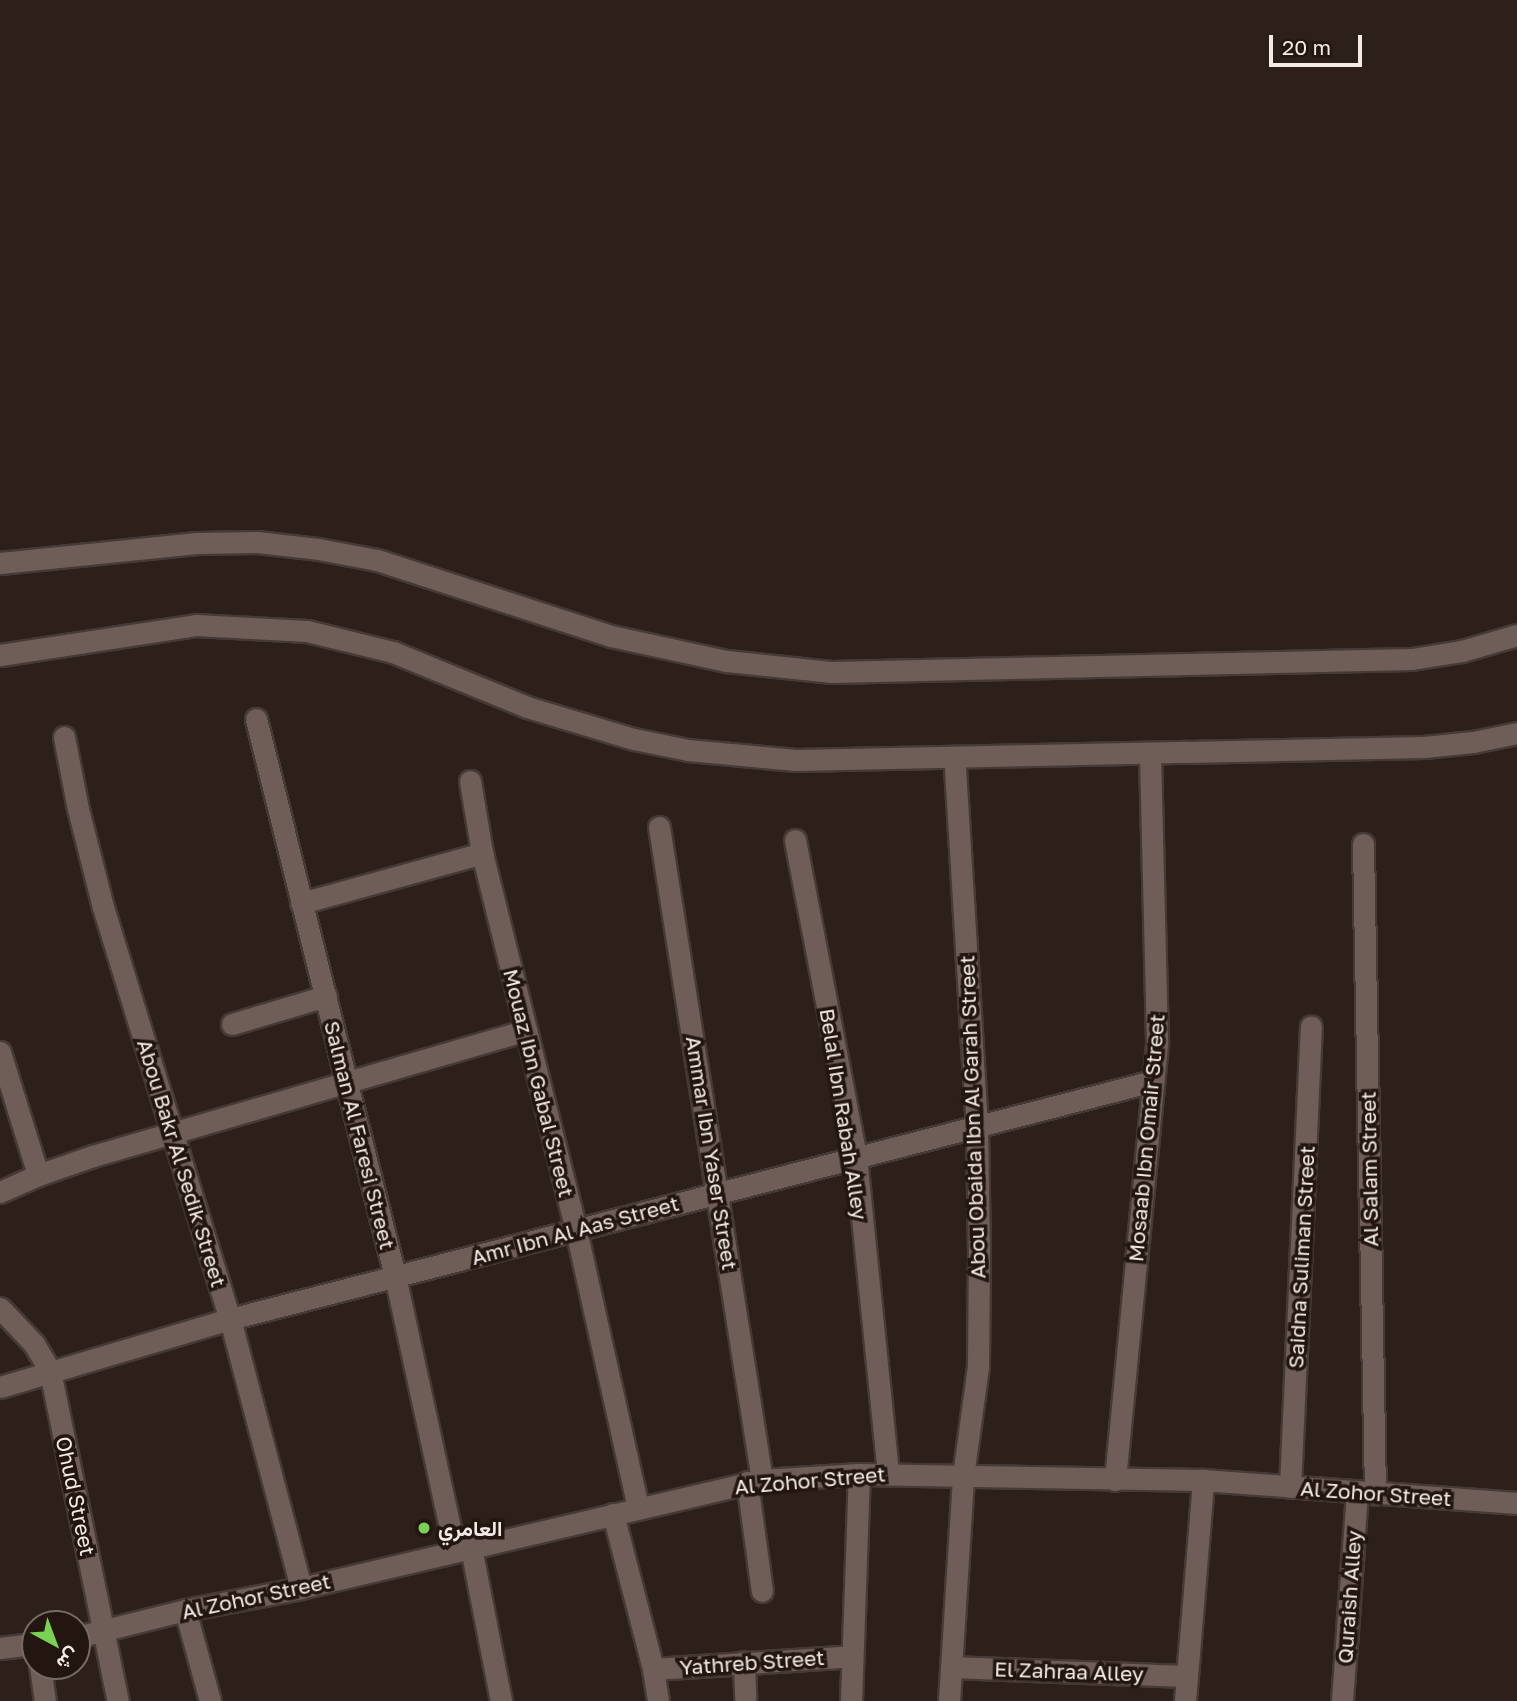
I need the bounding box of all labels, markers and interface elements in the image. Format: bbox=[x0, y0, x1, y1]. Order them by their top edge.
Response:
scale bar bbox=[1272, 21, 1365, 65]
text: 20 m bbox=[1282, 34, 1331, 60]
street label: Abou Obaida Ibn Al Garah Street bbox=[954, 955, 990, 1279]
street label: Mouaz Ibn Gabal Street bbox=[498, 966, 580, 1200]
street label: Belal Ibn Rabah Alley bbox=[815, 1006, 873, 1222]
street label: Mosaab Ibn Omair Street bbox=[1123, 1013, 1169, 1263]
street label: Salman Al Faresi Street bbox=[319, 1018, 401, 1252]
street label: Ammar Ibn Yaser Street bbox=[681, 1034, 743, 1272]
street label: Abou Bakr Al Sedik Street bbox=[132, 1036, 232, 1290]
street label: Al Salam Street bbox=[1355, 1091, 1383, 1247]
street label: Saidna Suliman Street bbox=[1283, 1145, 1319, 1369]
street label: Amr Ibn Al Aas Street bbox=[468, 1190, 682, 1270]
street label: Ohud Street bbox=[51, 1434, 101, 1558]
street label: Al Zohor Street bbox=[733, 1461, 887, 1499]
street label: Al Zohor Street bbox=[1300, 1475, 1452, 1511]
place label: العامري bbox=[438, 1515, 502, 1541]
marker: العامري bbox=[416, 1520, 432, 1536]
street label: Quraish Alley bbox=[1332, 1530, 1366, 1664]
street label: Al Zohor Street bbox=[179, 1568, 333, 1624]
north arrow bbox=[21, 1610, 91, 1680]
text: ش bbox=[53, 1644, 85, 1676]
street label: Yathreb Street bbox=[679, 1644, 825, 1680]
street label: El Zahraa Alley bbox=[994, 1656, 1144, 1686]

